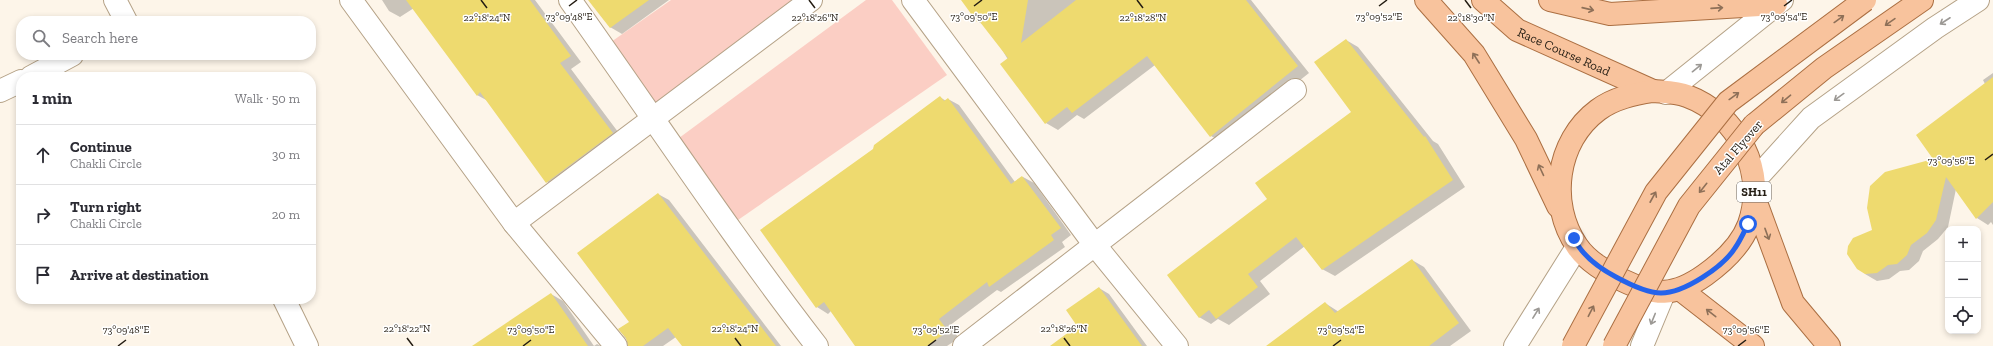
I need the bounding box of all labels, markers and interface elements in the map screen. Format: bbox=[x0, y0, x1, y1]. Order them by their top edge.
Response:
one-way arrow bbox=[1710, 5, 1723, 12]
one-way arrow bbox=[1581, 6, 1594, 13]
text: 73°09'48"E bbox=[546, 11, 592, 23]
text: 73°09'50"E bbox=[950, 11, 998, 23]
text: 73°09'52"E bbox=[1356, 11, 1402, 23]
text: 73°09'54"E bbox=[1761, 11, 1807, 23]
text: 22°18'24"N bbox=[464, 12, 511, 24]
text: 22°18'26"N bbox=[792, 12, 839, 24]
text: 22°18'28"N bbox=[1119, 12, 1167, 24]
text: 22°18'30"N bbox=[1447, 12, 1495, 24]
one-way arrow bbox=[1833, 15, 1844, 23]
search box bbox=[16, 16, 316, 60]
one-way arrow bbox=[1940, 17, 1951, 25]
one-way arrow bbox=[1884, 18, 1895, 26]
street label: Race Course Road bbox=[1515, 24, 1613, 78]
icon: search bbox=[30, 27, 52, 49]
text: Search here bbox=[62, 29, 138, 47]
one-way arrow bbox=[1472, 52, 1480, 63]
one-way arrow bbox=[1691, 64, 1702, 73]
text: 1 min bbox=[32, 88, 72, 108]
text: Walk · 50 m bbox=[235, 91, 300, 106]
one-way arrow bbox=[1729, 92, 1740, 101]
one-way arrow bbox=[1834, 93, 1845, 101]
one-way arrow bbox=[1780, 95, 1791, 104]
street label: Atal Flyover bbox=[1710, 117, 1766, 177]
text: Continue bbox=[70, 138, 132, 156]
icon: ahead bbox=[32, 144, 54, 166]
text: 30 m bbox=[272, 147, 300, 162]
text: 73°09'56"E bbox=[1928, 155, 1974, 167]
text: Chakli Circle bbox=[70, 156, 142, 171]
one-way arrow bbox=[1537, 164, 1544, 176]
road number: SH11 bbox=[1737, 182, 1771, 202]
one-way arrow bbox=[1699, 183, 1708, 194]
one-way arrow bbox=[1650, 191, 1657, 203]
text: Turn right bbox=[70, 198, 141, 216]
icon: right bbox=[32, 204, 54, 226]
text: 20 m bbox=[272, 207, 300, 222]
route start bbox=[1739, 215, 1757, 233]
text: Chakli Circle bbox=[70, 216, 142, 231]
map controls bbox=[1945, 226, 1981, 334]
button: + bbox=[1945, 226, 1981, 262]
one-way arrow bbox=[1764, 227, 1772, 239]
route end bbox=[1565, 229, 1583, 247]
button: − bbox=[1945, 262, 1981, 298]
icon: arrive bbox=[32, 264, 54, 286]
text: Arrive at destination bbox=[70, 266, 209, 284]
button: locate bbox=[1945, 298, 1981, 334]
one-way arrow bbox=[1587, 306, 1595, 318]
one-way arrow bbox=[1532, 307, 1540, 319]
one-way arrow bbox=[1706, 309, 1717, 318]
one-way arrow bbox=[1648, 313, 1656, 325]
text: 22°18'22"N bbox=[384, 323, 431, 335]
text: 22°18'24"N bbox=[712, 323, 759, 335]
text: 22°18'26"N bbox=[1041, 323, 1088, 335]
text: 73°09'48"E bbox=[103, 324, 149, 336]
text: 73°09'50"E bbox=[507, 324, 555, 336]
text: 73°09'52"E bbox=[913, 324, 959, 336]
text: 73°09'54"E bbox=[1318, 324, 1364, 336]
text: 73°09'56"E bbox=[1723, 324, 1769, 336]

